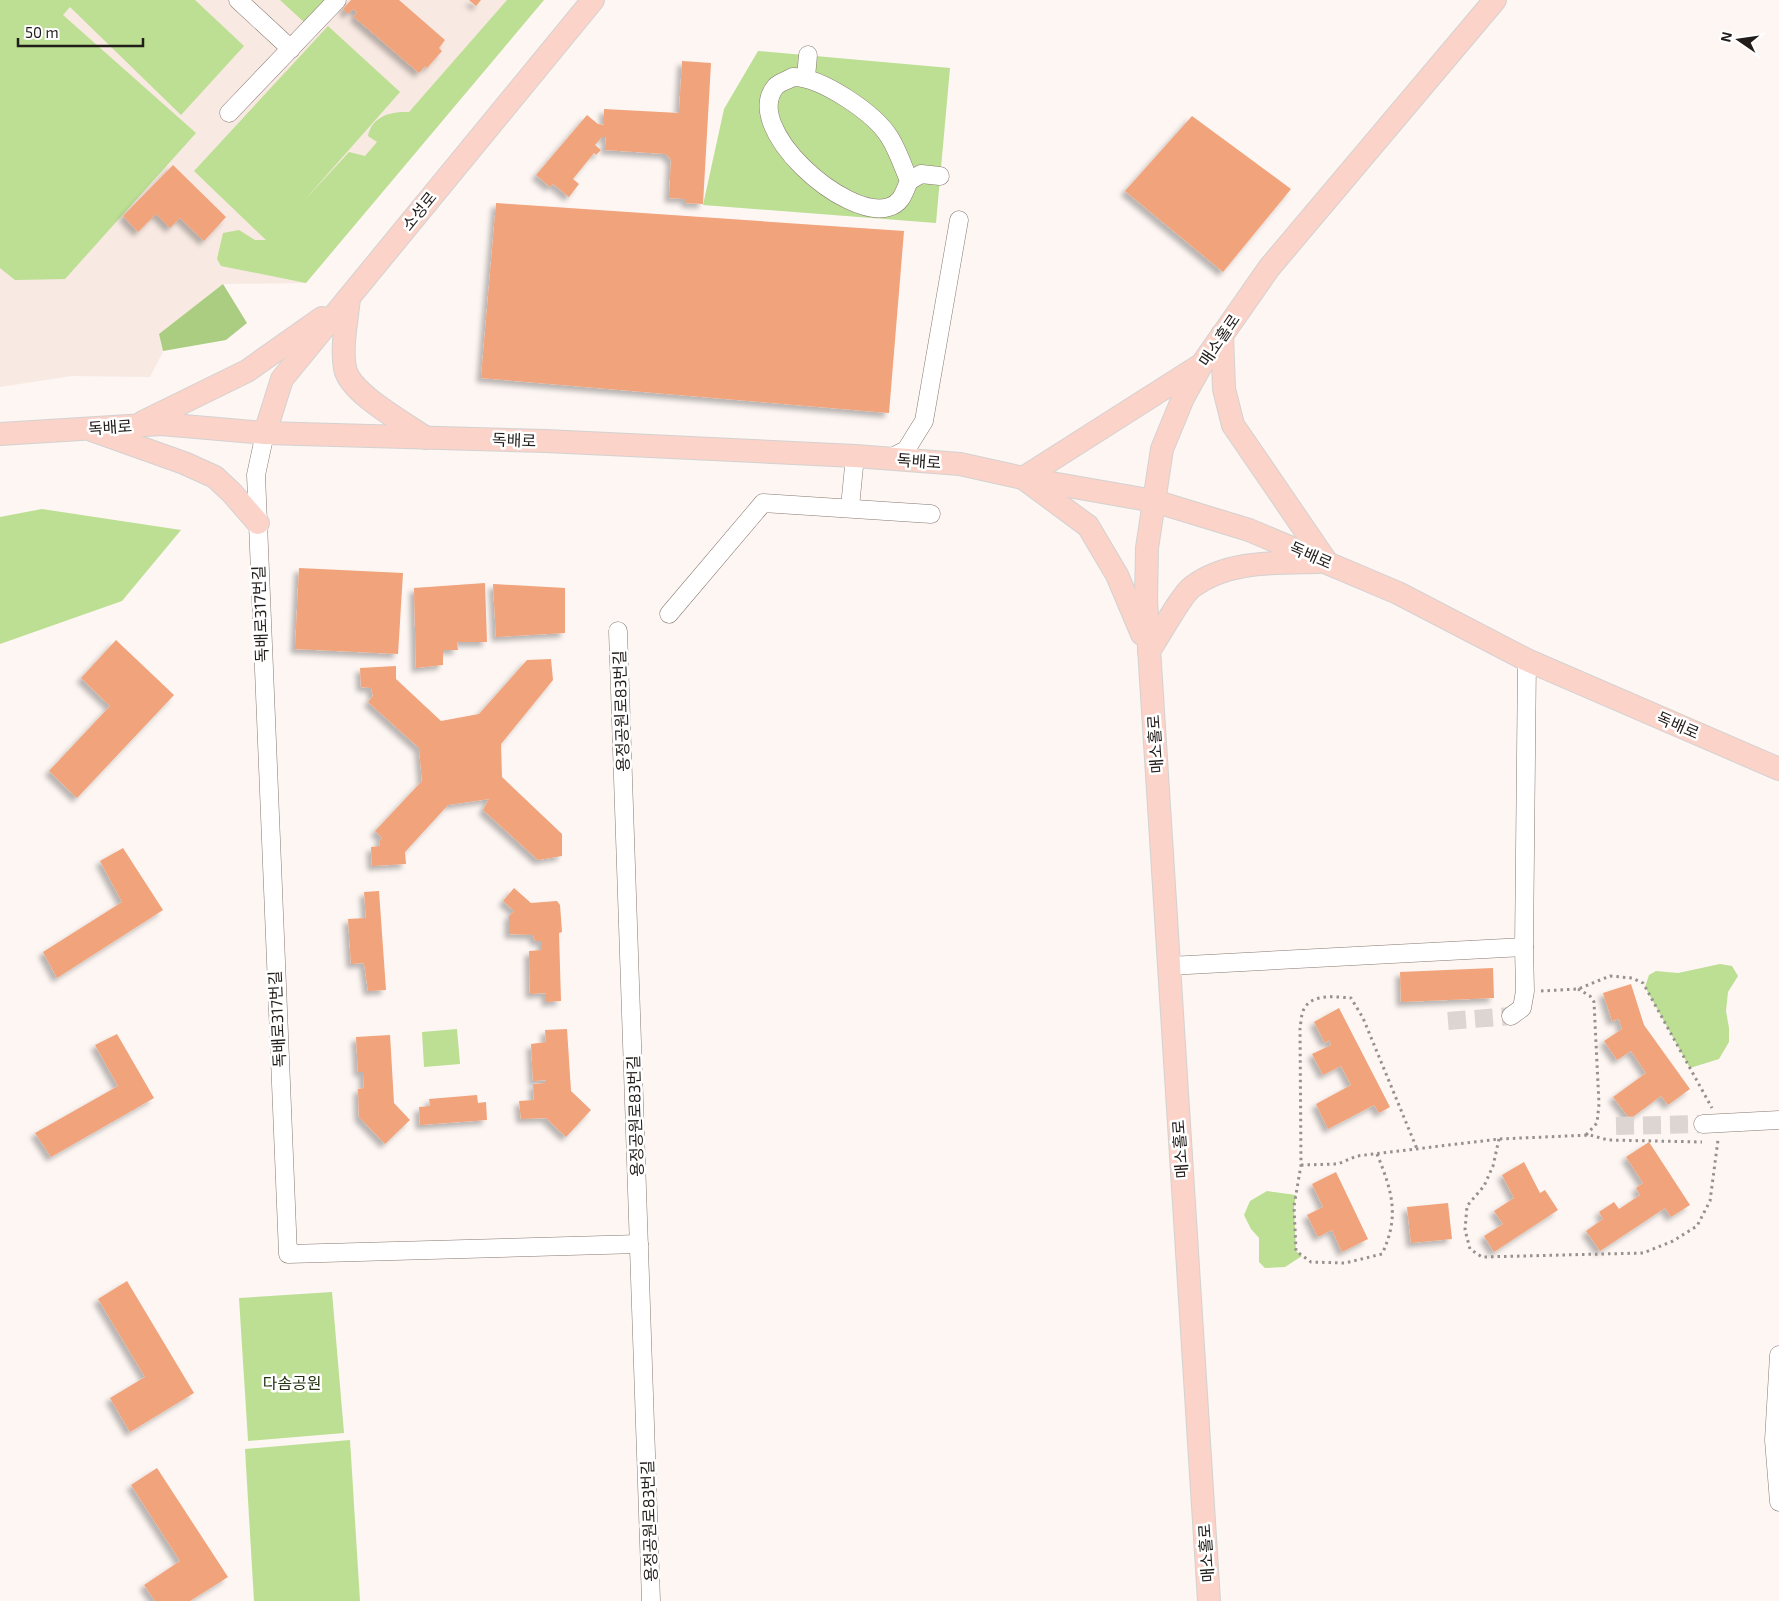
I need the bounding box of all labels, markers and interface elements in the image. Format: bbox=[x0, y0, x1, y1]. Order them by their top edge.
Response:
scale bar bbox=[18, 15, 142, 47]
north arrow bbox=[1714, 15, 1764, 65]
text: 50 m bbox=[25, 23, 59, 41]
text: N bbox=[1716, 30, 1735, 44]
street label: 소성로 bbox=[397, 187, 440, 234]
street label: 매소홀로 bbox=[1194, 310, 1243, 369]
street label: 독배로 bbox=[87, 415, 133, 438]
street label: 독배로 bbox=[492, 429, 537, 450]
street label: 독배로 bbox=[896, 449, 942, 472]
street label: 독배로 bbox=[1287, 537, 1335, 572]
street label: 독배로317번길 bbox=[248, 565, 271, 663]
street label: 용정공원로83번길 bbox=[609, 650, 632, 772]
street label: 독배로 bbox=[1654, 707, 1702, 742]
street label: 매소홀로 bbox=[1143, 714, 1166, 774]
street label: 독배로317번길 bbox=[264, 970, 289, 1068]
street label: 용정공원로83번길 bbox=[623, 1055, 646, 1177]
street label: 매소홀로 bbox=[1168, 1119, 1191, 1179]
park label: 다솜공원 bbox=[263, 1373, 321, 1392]
street label: 용정공원로83번길 bbox=[637, 1460, 660, 1582]
street label: 매소홀로 bbox=[1194, 1523, 1217, 1583]

